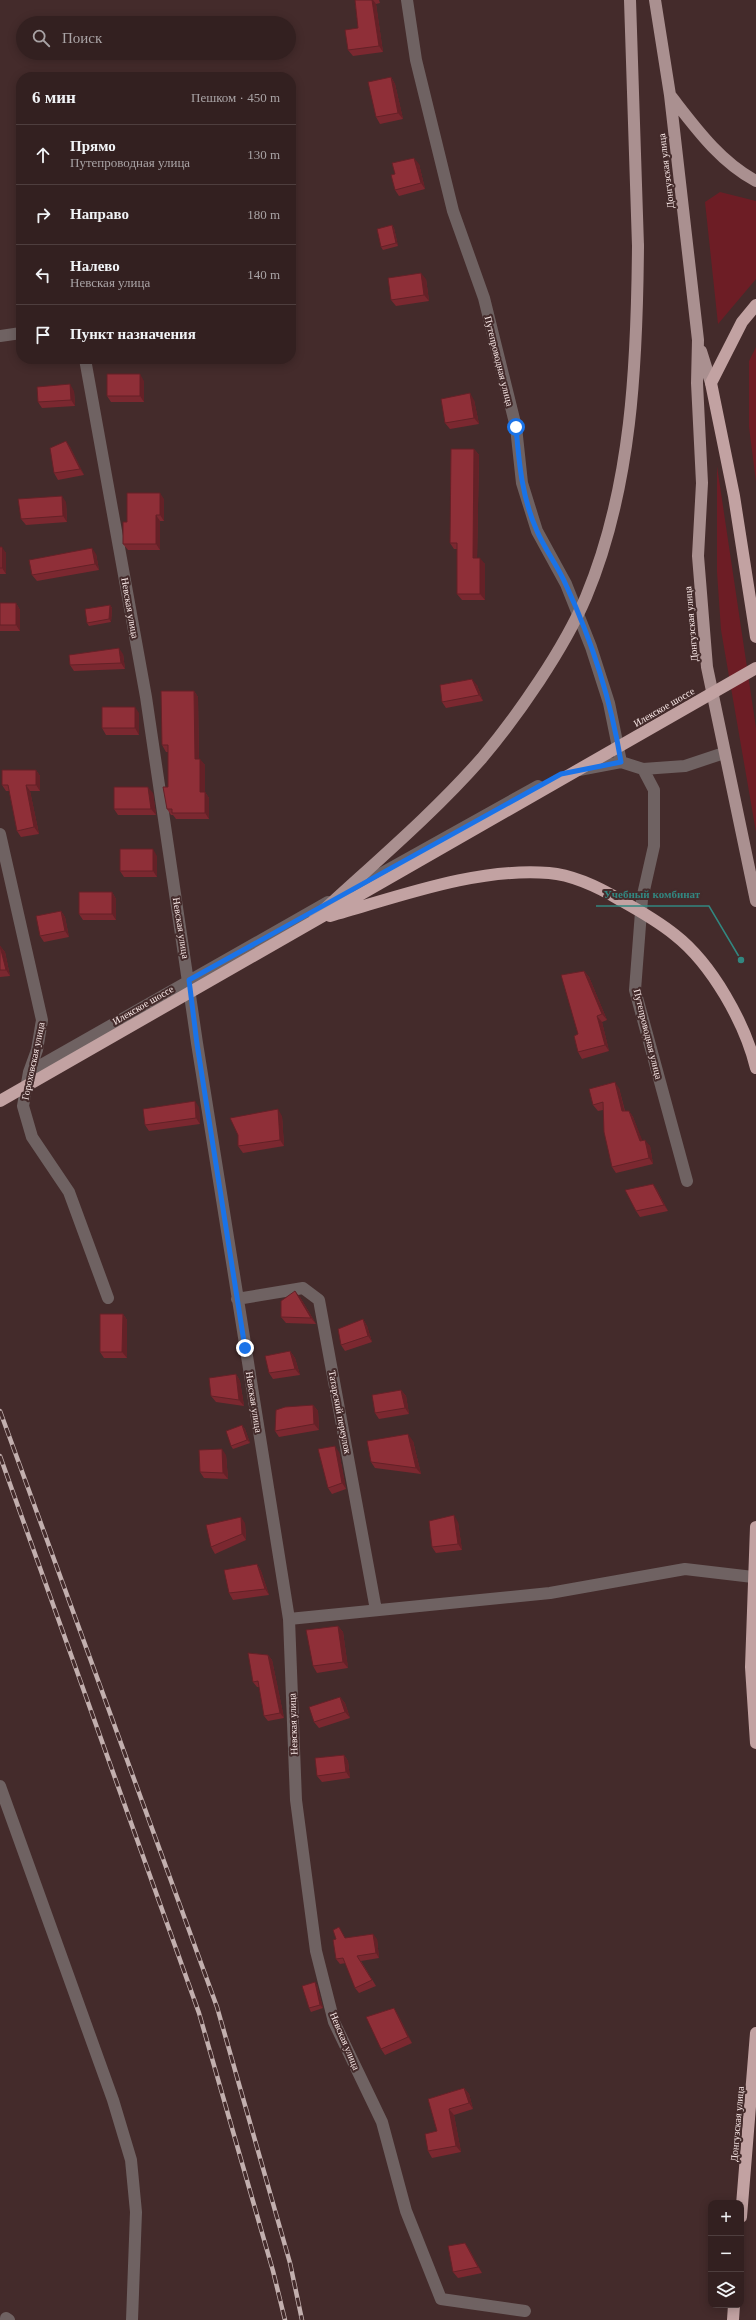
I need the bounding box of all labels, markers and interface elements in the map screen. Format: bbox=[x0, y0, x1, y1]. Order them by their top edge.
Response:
search box bbox=[16, 16, 296, 60]
icon: search bbox=[30, 27, 52, 49]
text: Поиск bbox=[62, 30, 102, 46]
text: 6 мин bbox=[32, 88, 76, 107]
text: Пешком · 450 m bbox=[191, 90, 280, 105]
street label: Донгузская улица bbox=[656, 132, 676, 209]
text: Прямо bbox=[70, 138, 116, 154]
icon: ahead bbox=[32, 144, 54, 166]
text: 130 m bbox=[247, 147, 280, 162]
text: Путепроводная улица bbox=[70, 155, 190, 170]
icon: right bbox=[32, 204, 54, 226]
text: Направо bbox=[70, 206, 129, 222]
text: 180 m bbox=[247, 207, 280, 222]
text: Налево bbox=[70, 258, 120, 274]
icon: left bbox=[32, 264, 54, 286]
text: 140 m bbox=[247, 267, 280, 282]
text: Невская улица bbox=[70, 275, 150, 290]
street label: Путепроводная улица bbox=[482, 315, 516, 408]
icon: arrive bbox=[32, 324, 54, 346]
text: Пункт назначения bbox=[70, 326, 196, 342]
route start bbox=[507, 418, 525, 436]
street label: Невская улица bbox=[119, 577, 141, 640]
street label: Донгузская улица bbox=[682, 585, 700, 662]
street label: Илекское шоссе bbox=[632, 685, 697, 729]
callout: Учебный комбинат bbox=[596, 883, 709, 906]
text: Учебный комбинат bbox=[604, 888, 701, 900]
street label: Невская улица bbox=[171, 897, 191, 960]
street label: Илекское шоссе bbox=[111, 983, 176, 1027]
street label: Путепроводная улица bbox=[631, 988, 665, 1081]
street label: Гороховская улица bbox=[19, 1021, 47, 1101]
route end bbox=[236, 1339, 254, 1357]
street label: Татарский переулок bbox=[327, 1369, 354, 1455]
street label: Невская улица bbox=[244, 1371, 264, 1434]
street label: Невская улица bbox=[286, 1692, 300, 1755]
street label: Невская улица bbox=[328, 2010, 362, 2072]
street label: Донгузская улица bbox=[728, 2085, 746, 2162]
map controls bbox=[708, 2200, 744, 2308]
button: + bbox=[708, 2200, 744, 2236]
button: − bbox=[708, 2236, 744, 2272]
button: layers bbox=[708, 2272, 744, 2308]

